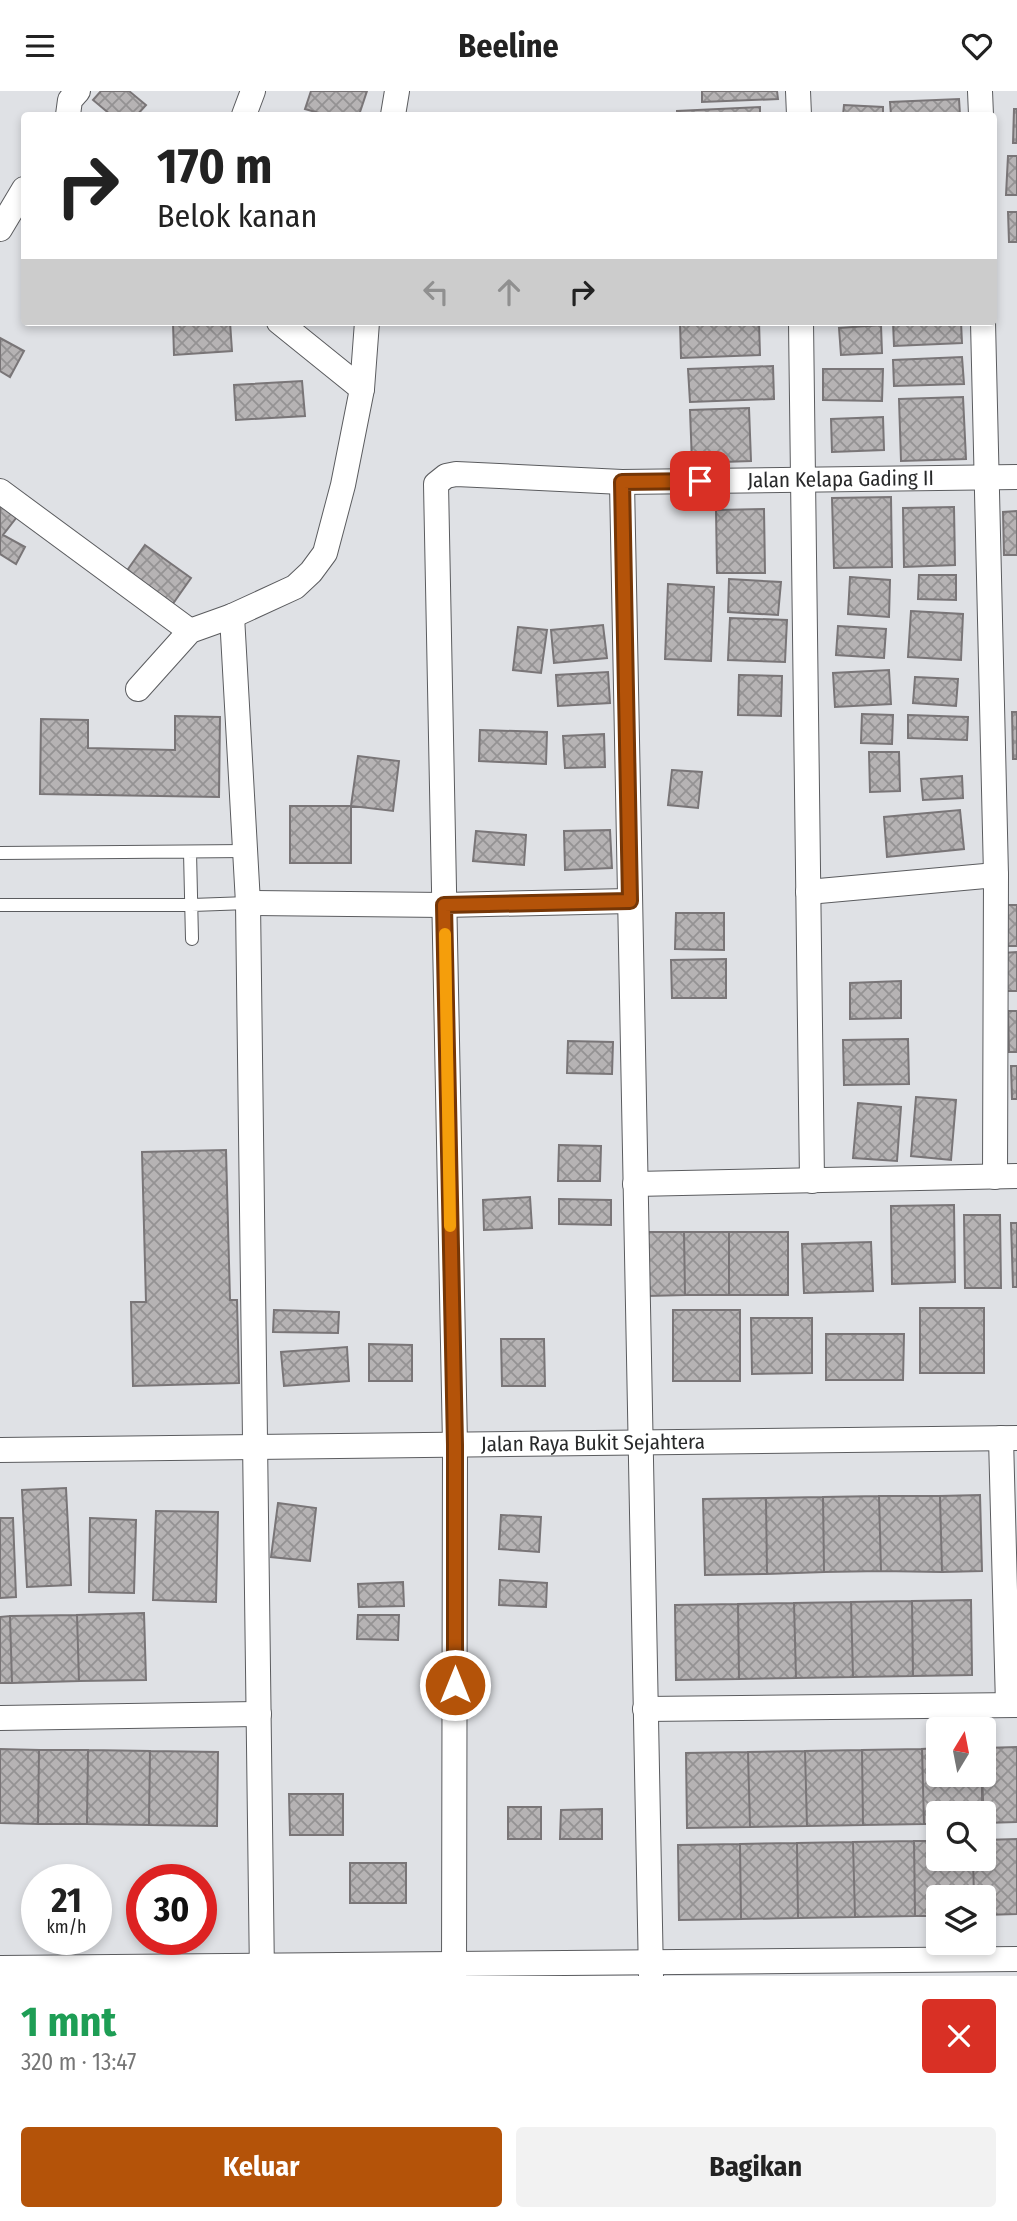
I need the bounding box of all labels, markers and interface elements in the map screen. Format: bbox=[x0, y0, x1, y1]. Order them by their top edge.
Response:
icon: menu bbox=[21, 27, 59, 65]
text: Beeline bbox=[458, 27, 559, 65]
icon: heart bbox=[958, 27, 996, 65]
text: 170 m bbox=[157, 137, 273, 196]
icon: right bbox=[42, 140, 133, 231]
text: Belok kanan bbox=[157, 197, 317, 235]
icon: left bbox=[417, 273, 455, 311]
icon: ahead bbox=[490, 273, 528, 311]
icon: right bbox=[563, 273, 601, 311]
pin bbox=[670, 451, 730, 511]
icon: arrive bbox=[681, 462, 719, 500]
street label: Jalan Kelapa Gading II bbox=[747, 465, 934, 493]
street label: Jalan Raya Bukit Sejahtera bbox=[481, 1429, 705, 1457]
position arrow bbox=[418, 1648, 492, 1722]
north arrow bbox=[926, 1717, 996, 1787]
map controls bbox=[926, 1717, 996, 1955]
button: search bbox=[926, 1801, 996, 1871]
speed limit sign: 30 bbox=[126, 1864, 217, 1955]
text: 21 bbox=[51, 1879, 82, 1921]
button: layers bbox=[926, 1885, 996, 1955]
text: km/h bbox=[46, 1916, 87, 1938]
text: 1 mnt bbox=[21, 1997, 116, 2047]
button: close bbox=[922, 1999, 996, 2073]
text: 320 m · 13:47 bbox=[21, 2048, 136, 2076]
button: Keluar bbox=[21, 2127, 502, 2207]
button: Bagikan bbox=[516, 2127, 996, 2207]

